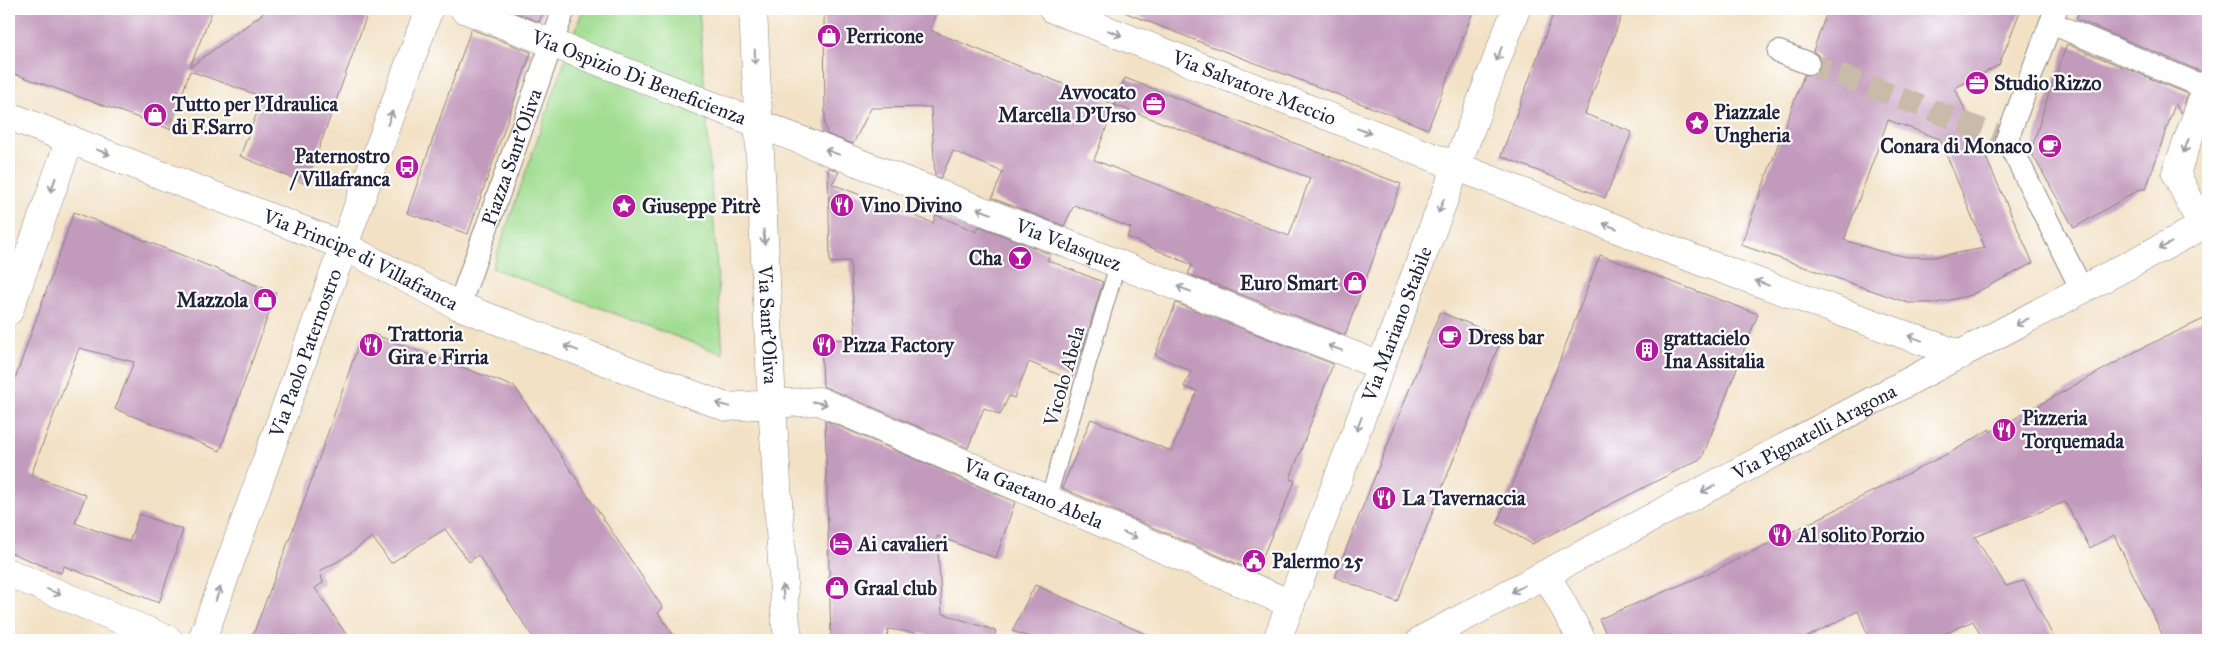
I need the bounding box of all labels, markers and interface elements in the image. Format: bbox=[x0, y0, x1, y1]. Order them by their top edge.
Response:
shop icon: Perricone bbox=[816, 23, 842, 49]
street label: Via Ospizio Di Beneficienza bbox=[528, 24, 750, 130]
place label: Perricone bbox=[846, 24, 924, 48]
one-way arrow bbox=[1107, 29, 1122, 38]
street label: Via Salvatore Meccio bbox=[1168, 44, 1340, 130]
one-way arrow bbox=[1494, 46, 1503, 62]
one-way arrow bbox=[750, 49, 759, 65]
office icon: Studio Rizzo bbox=[1964, 70, 1990, 96]
place label: Studio Rizzo bbox=[1994, 71, 2102, 95]
place label: Avvocato Marcella D'Urso bbox=[998, 80, 1136, 127]
street label: Piazza Sant'Oliva bbox=[476, 85, 547, 229]
office icon: Avvocato Marcella D'Urso bbox=[1141, 91, 1167, 117]
place label: Tutto per l'Idraulica di F.Sarro bbox=[171, 92, 338, 139]
place label: Piazzale Ungheria bbox=[1714, 100, 1791, 148]
shop icon: Tutto per l'Idraulica di F.Sarro bbox=[142, 102, 168, 128]
place icon: Piazzale Ungheria bbox=[1684, 110, 1710, 136]
one-way arrow bbox=[386, 111, 395, 126]
one-way arrow bbox=[1356, 126, 1371, 136]
cafe icon: Conara di Monaco bbox=[2037, 133, 2063, 159]
place label: Conara di Monaco bbox=[1880, 134, 2032, 158]
one-way arrow bbox=[2181, 138, 2190, 153]
place label: Paternostro / Villafranca bbox=[289, 144, 391, 191]
one-way arrow bbox=[825, 147, 841, 156]
one-way arrow bbox=[95, 148, 110, 157]
bus stop icon: Paternostro / Villafranca bbox=[394, 154, 420, 180]
one-way arrow bbox=[48, 177, 57, 192]
restaurant icon: Vino Divino bbox=[829, 192, 855, 218]
place icon: Giuseppe Pitrè bbox=[611, 193, 637, 219]
place label: Vino Divino bbox=[859, 193, 962, 217]
place label: Giuseppe Pitrè bbox=[642, 194, 761, 219]
one-way arrow bbox=[1436, 198, 1445, 213]
street label: Via Principe di Villafranca bbox=[259, 203, 463, 316]
one-way arrow bbox=[977, 206, 992, 215]
street label: Via Velasquez bbox=[1011, 213, 1125, 276]
one-way arrow bbox=[1603, 221, 1618, 230]
one-way arrow bbox=[759, 229, 768, 245]
one-way arrow bbox=[2158, 242, 2173, 251]
street label: Via Mariano Stabile bbox=[1356, 243, 1437, 406]
bar icon: Cha bbox=[1007, 245, 1033, 271]
place label: Cha bbox=[969, 246, 1003, 270]
street label: Via Sant'Oliva bbox=[753, 264, 783, 385]
street label: Via Paolo Paternostro bbox=[264, 266, 347, 441]
shop icon: Euro Smart bbox=[1342, 270, 1368, 296]
place label: Euro Smart bbox=[1240, 271, 1339, 295]
one-way arrow bbox=[1755, 278, 1770, 287]
one-way arrow bbox=[1177, 284, 1192, 294]
shop icon: Mazzola bbox=[252, 287, 278, 313]
place label: Mazzola bbox=[176, 288, 249, 312]
one-way arrow bbox=[2015, 318, 2030, 327]
place label: Trattoria Gira e Firria bbox=[387, 322, 489, 369]
street label: Vicolo Abela bbox=[1038, 323, 1090, 430]
cafe icon: Dress bar bbox=[1437, 324, 1463, 350]
place label: Dress bar bbox=[1468, 325, 1545, 349]
place label: grattacielo Ina Assitalia bbox=[1664, 326, 1765, 373]
restaurant icon: Trattoria Gira e Firria bbox=[358, 332, 384, 358]
restaurant icon: Pizza Factory bbox=[811, 332, 837, 358]
place label: Pizza Factory bbox=[842, 333, 955, 358]
one-way arrow bbox=[1908, 333, 1923, 342]
building icon: grattacielo Ina Assitalia bbox=[1634, 337, 1660, 363]
one-way arrow bbox=[564, 343, 579, 353]
one-way arrow bbox=[1328, 343, 1343, 352]
street label: Via Pignatelli Aragona bbox=[1727, 378, 1901, 485]
one-way arrow bbox=[812, 399, 828, 408]
one-way arrow bbox=[716, 400, 732, 409]
place label: Pizzeria Torquemada bbox=[2021, 406, 2124, 454]
one-way arrow bbox=[1354, 416, 1363, 431]
restaurant icon: Pizzeria Torquemada bbox=[1991, 417, 2017, 443]
street label: Via Gaetano Abela bbox=[959, 452, 1107, 534]
one-way arrow bbox=[1701, 484, 1716, 494]
restaurant icon: La Tavernaccia bbox=[1371, 485, 1397, 511]
place label: La Tavernaccia bbox=[1402, 486, 1526, 510]
restaurant icon: Al solito Porzio bbox=[1767, 522, 1793, 548]
place label: Al solito Porzio bbox=[1796, 523, 1925, 547]
one-way arrow bbox=[1122, 530, 1137, 540]
hotel icon: Ai cavalieri bbox=[828, 531, 854, 557]
place label: Ai cavalieri bbox=[856, 532, 949, 556]
public building icon: Palermo 25 bbox=[1241, 548, 1267, 574]
place label: Palermo 25 bbox=[1272, 549, 1364, 573]
shop icon: Graal club bbox=[824, 575, 850, 601]
place label: Graal club bbox=[854, 576, 937, 600]
one-way arrow bbox=[779, 584, 788, 600]
one-way arrow bbox=[1511, 585, 1526, 594]
one-way arrow bbox=[46, 587, 61, 597]
one-way arrow bbox=[214, 587, 223, 603]

